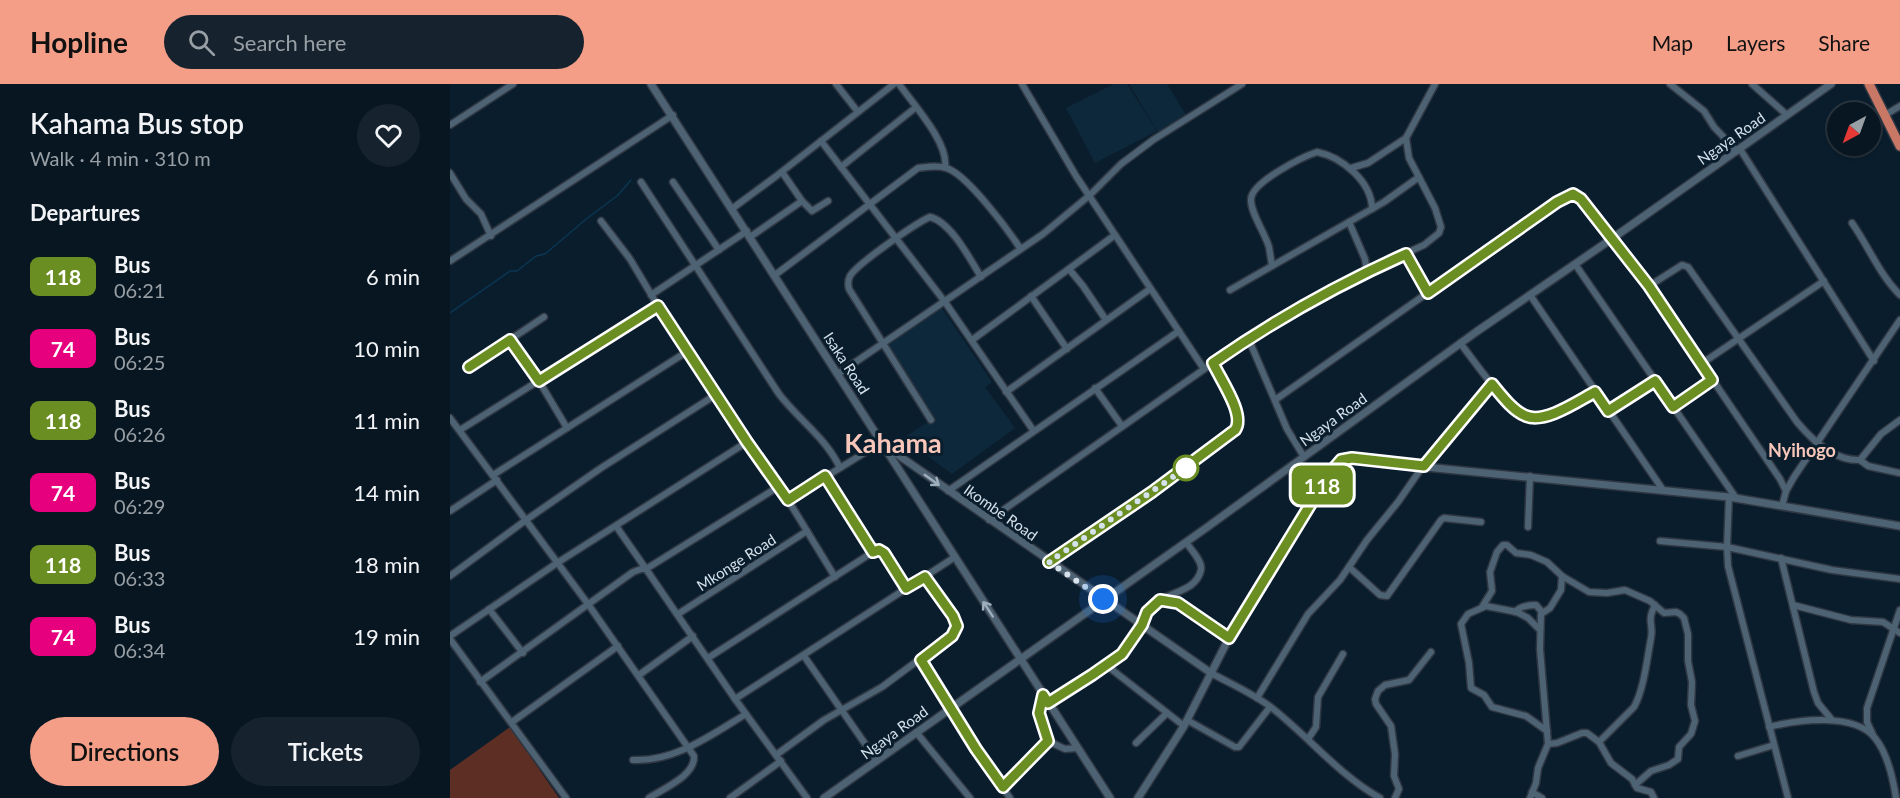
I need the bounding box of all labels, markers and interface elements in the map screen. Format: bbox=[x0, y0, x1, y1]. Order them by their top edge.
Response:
search box bbox=[164, 15, 584, 69]
text: Hopline bbox=[30, 25, 128, 59]
icon: search bbox=[185, 26, 218, 59]
text: Search here bbox=[233, 29, 346, 56]
text: Map bbox=[1652, 30, 1693, 55]
text: Layers bbox=[1726, 30, 1785, 55]
text: Share bbox=[1818, 30, 1870, 55]
north arrow bbox=[1827, 102, 1881, 156]
map controls bbox=[1827, 102, 1881, 156]
button: heart bbox=[357, 104, 420, 167]
text: Kahama Bus stop bbox=[30, 106, 244, 140]
street label: Ngaya Road bbox=[1694, 108, 1768, 168]
text: Walk · 4 min · 310 m bbox=[30, 146, 211, 170]
text: Departures bbox=[30, 199, 140, 226]
text: Bus bbox=[114, 251, 150, 278]
text: 6 min bbox=[366, 263, 420, 290]
text: 118 bbox=[45, 264, 81, 289]
text: 06:21 bbox=[114, 278, 165, 302]
text: Bus bbox=[114, 323, 150, 350]
street label: Isaka Road bbox=[820, 329, 874, 397]
text: 10 min bbox=[353, 335, 420, 362]
text: 74 bbox=[51, 336, 75, 361]
text: 06:25 bbox=[114, 350, 165, 374]
street label: Ngaya Road bbox=[1296, 389, 1370, 449]
text: Bus bbox=[114, 395, 150, 422]
text: 11 min bbox=[353, 407, 420, 434]
text: 118 bbox=[45, 408, 81, 433]
text: 06:26 bbox=[114, 422, 165, 446]
district label: Kahama bbox=[844, 426, 942, 459]
district label: Nyihogo bbox=[1768, 439, 1836, 461]
unlabelled marker bbox=[1173, 455, 1199, 481]
line badge: 118 bbox=[1288, 466, 1356, 504]
text: Bus bbox=[114, 467, 150, 494]
text: 118 bbox=[1304, 473, 1340, 498]
one-way arrow bbox=[924, 474, 940, 486]
text: 14 min bbox=[353, 479, 420, 506]
text: 74 bbox=[51, 480, 75, 505]
street label: Ikombe Road bbox=[961, 480, 1041, 544]
text: 06:29 bbox=[114, 494, 165, 518]
street label: Mkonge Road bbox=[693, 530, 779, 594]
text: Bus bbox=[114, 539, 150, 566]
text: 18 min bbox=[353, 551, 420, 578]
text: 118 bbox=[45, 552, 81, 577]
text: 06:33 bbox=[114, 566, 165, 590]
your location bbox=[1088, 584, 1118, 614]
one-way arrow bbox=[981, 601, 993, 618]
text: Bus bbox=[114, 611, 150, 638]
text: 19 min bbox=[353, 623, 420, 650]
text: 74 bbox=[51, 624, 75, 649]
text: 06:34 bbox=[114, 638, 165, 662]
street label: Ngaya Road bbox=[857, 702, 931, 762]
button: Directions bbox=[30, 717, 219, 786]
button: Tickets bbox=[231, 717, 420, 786]

